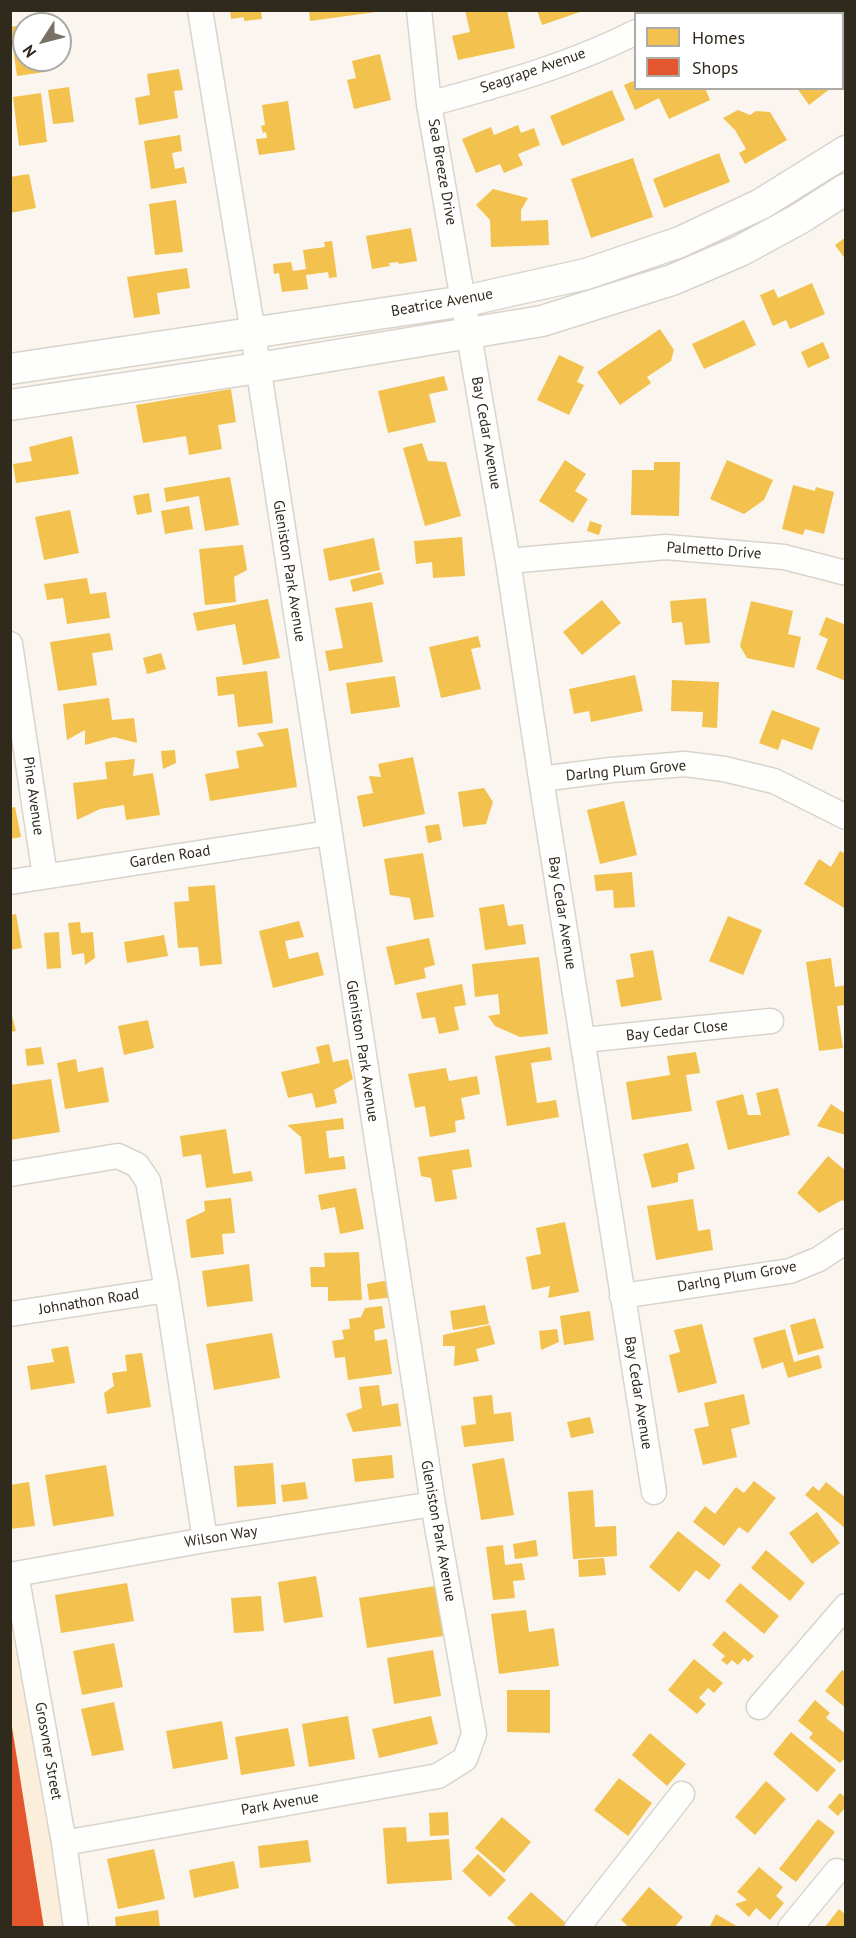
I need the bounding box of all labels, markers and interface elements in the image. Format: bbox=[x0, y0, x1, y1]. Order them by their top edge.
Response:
north arrow bbox=[12, 12, 72, 72]
legend bbox=[634, 12, 844, 90]
text: Homes bbox=[692, 26, 745, 49]
text: N bbox=[18, 41, 40, 62]
street label: Seagrape Avenue bbox=[478, 45, 588, 97]
text: Shops bbox=[692, 56, 738, 79]
street label: Sea Breeze Drive bbox=[424, 118, 460, 226]
street label: Beatrice Avenue bbox=[390, 285, 494, 321]
street label: Bay Cedar Avenue bbox=[467, 375, 505, 491]
street label: Gleniston Park Avenue bbox=[269, 499, 309, 643]
street label: Palmetto Drive bbox=[666, 539, 762, 563]
street label: Pine Avenue bbox=[19, 756, 47, 836]
street label: Darlng Plum Grove bbox=[565, 757, 687, 785]
street label: Garden Road bbox=[128, 842, 212, 872]
street label: Bay Cedar Avenue bbox=[544, 855, 580, 971]
street label: Gleniston Park Avenue bbox=[342, 979, 382, 1123]
street label: Bay Cedar Close bbox=[625, 1017, 729, 1045]
street label: Darlng Plum Grove bbox=[676, 1258, 798, 1296]
street label: Johnathon Road bbox=[37, 1285, 141, 1319]
street label: Bay Cedar Avenue bbox=[620, 1335, 656, 1451]
street label: Gleniston Park Avenue bbox=[417, 1459, 459, 1603]
street label: Wilson Way bbox=[183, 1522, 259, 1552]
street label: Grosvner Street bbox=[31, 1701, 65, 1801]
street label: Park Avenue bbox=[240, 1788, 320, 1820]

